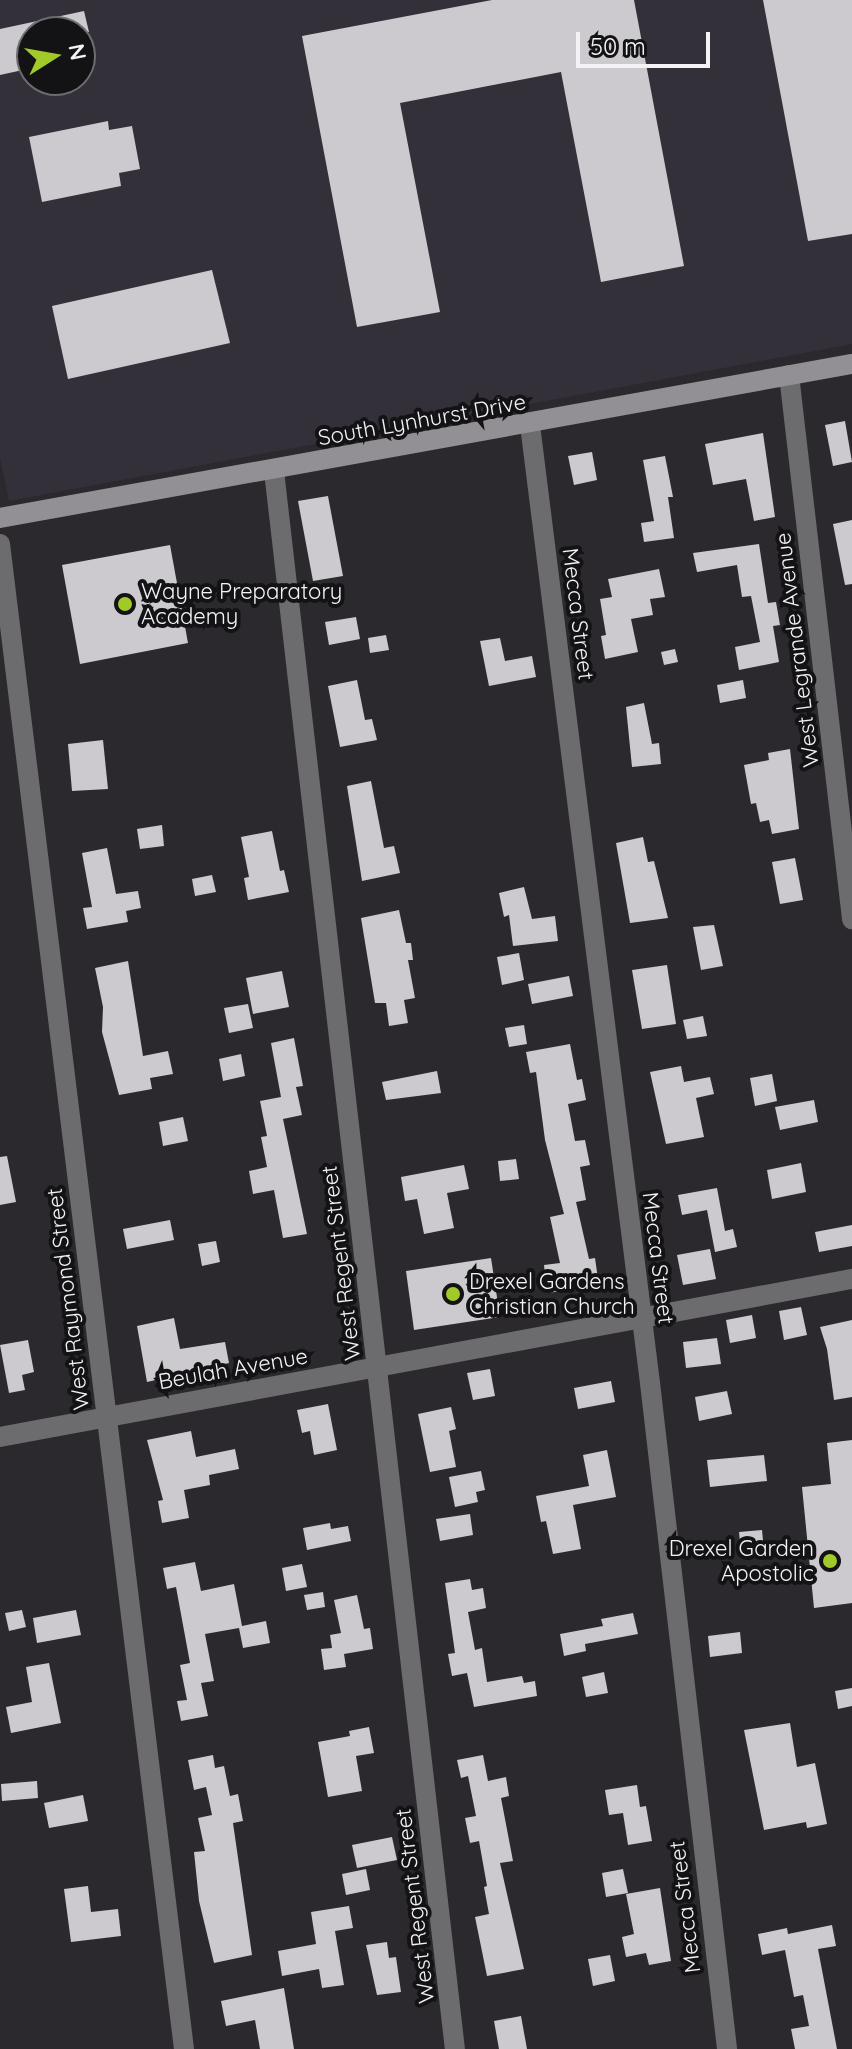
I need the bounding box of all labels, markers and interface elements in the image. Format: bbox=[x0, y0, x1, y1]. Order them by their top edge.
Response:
north arrow bbox=[16, 16, 96, 96]
scale bar bbox=[580, 16, 714, 66]
text: 50 m bbox=[590, 31, 646, 61]
text: N bbox=[62, 41, 93, 62]
street label: South Lynhurst Drive bbox=[316, 389, 528, 451]
street label: West Legrande Avenue bbox=[770, 531, 824, 769]
street label: Mecca Street bbox=[557, 546, 599, 682]
place label: Wayne Preparatory Academy bbox=[141, 578, 342, 630]
marker: Wayne Preparatory Academy bbox=[116, 595, 134, 613]
street label: West Regent Street bbox=[316, 1164, 366, 1362]
street label: West Raymond Street bbox=[41, 1187, 95, 1411]
street label: Mecca Street bbox=[637, 1190, 679, 1326]
place label: Drexel Gardens Christian Church bbox=[469, 1268, 635, 1320]
marker: Drexel Gardens Christian Church bbox=[444, 1285, 462, 1303]
street label: Beulah Avenue bbox=[156, 1343, 310, 1395]
place label: Drexel Garden Apostolic bbox=[669, 1535, 814, 1586]
marker: Drexel Garden Apostolic bbox=[821, 1552, 839, 1570]
street label: West Regent Street bbox=[390, 1807, 440, 2005]
street label: Mecca Street bbox=[664, 1839, 706, 1975]

